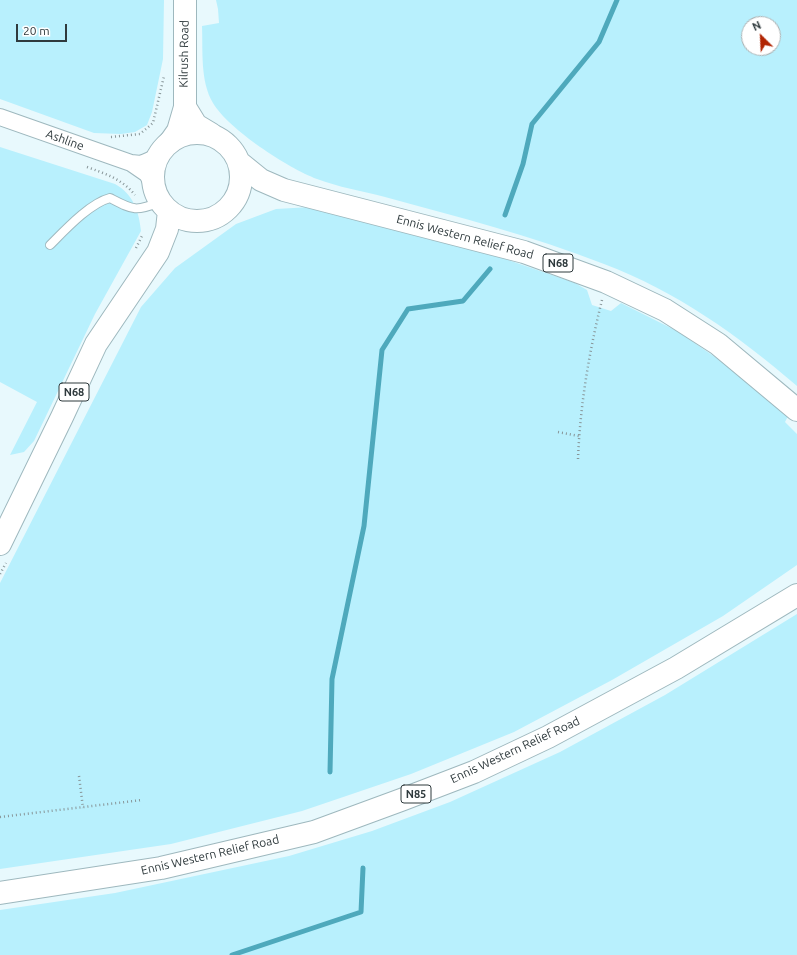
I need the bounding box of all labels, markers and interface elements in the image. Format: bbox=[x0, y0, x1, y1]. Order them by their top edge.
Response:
scale bar bbox=[18, 16, 69, 42]
north arrow bbox=[741, 16, 781, 56]
text: N bbox=[750, 19, 763, 33]
street label: Kilrush Road bbox=[176, 20, 192, 88]
text: 20 m bbox=[23, 24, 50, 37]
street label: Ashline bbox=[44, 126, 86, 154]
street label: Ennis Western Relief Road bbox=[395, 212, 535, 262]
road number: N68 bbox=[543, 254, 573, 272]
road number: N68 bbox=[59, 383, 89, 401]
street label: Ennis Western Relief Road bbox=[448, 714, 582, 786]
road number: N85 bbox=[401, 785, 431, 803]
street label: Ennis Western Relief Road bbox=[140, 832, 280, 878]

